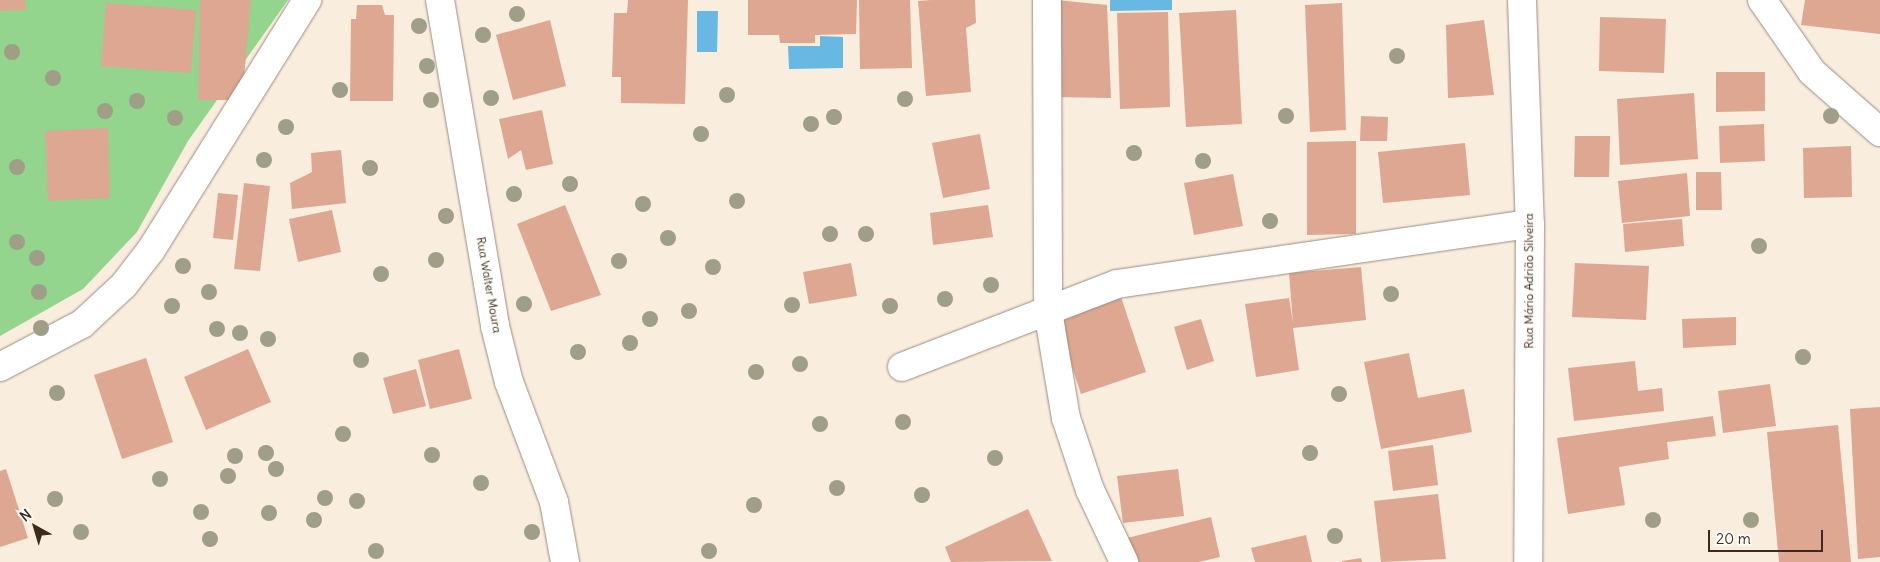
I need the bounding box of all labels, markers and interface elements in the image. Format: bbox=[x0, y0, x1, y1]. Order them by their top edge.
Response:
street label: Rua Mário Adrião Silveira bbox=[1522, 213, 1536, 349]
street label: Rua Walter Moura bbox=[473, 236, 505, 334]
north arrow bbox=[10, 502, 60, 552]
text: N bbox=[16, 505, 35, 525]
scale bar bbox=[1710, 520, 1825, 552]
text: 20 m bbox=[1716, 529, 1751, 548]

